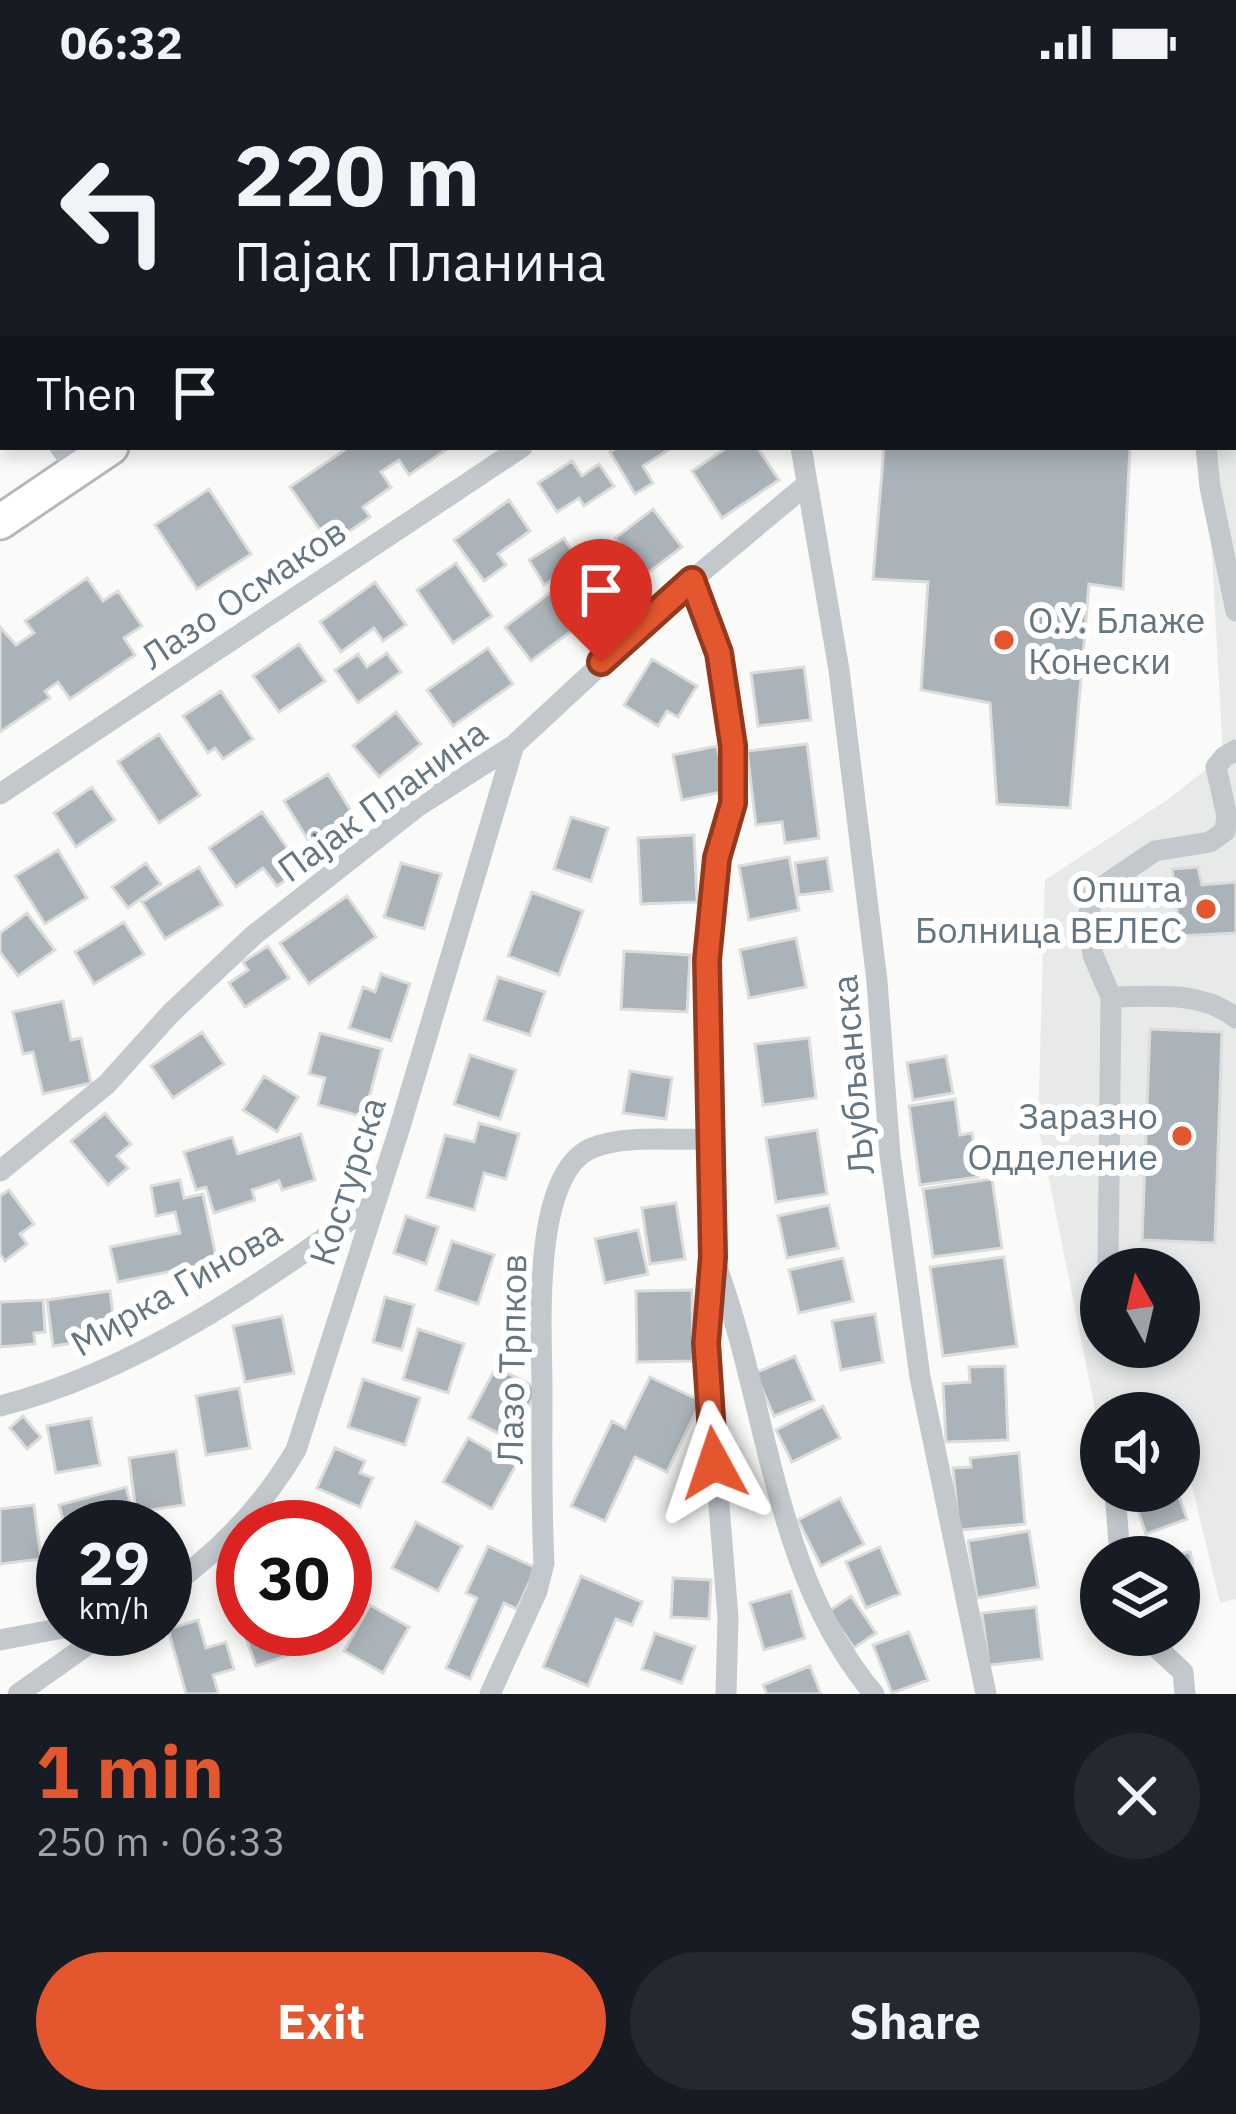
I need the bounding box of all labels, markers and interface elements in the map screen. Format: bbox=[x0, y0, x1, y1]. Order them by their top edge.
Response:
text: 06:32 bbox=[60, 13, 183, 71]
text: 220 m bbox=[234, 120, 480, 229]
icon: left bbox=[36, 132, 192, 288]
text: Пајак Планина bbox=[234, 226, 606, 296]
icon: arrive bbox=[162, 360, 228, 426]
text: Then bbox=[36, 364, 138, 422]
street label: Лазо Осмаков bbox=[131, 507, 355, 679]
pin bbox=[550, 539, 652, 662]
icon: arrive bbox=[568, 557, 634, 623]
place label: О.У. Блаже Конески bbox=[1028, 596, 1205, 684]
marker: О.У. Блаже Конески bbox=[991, 627, 1017, 653]
street label: Пајак Планина bbox=[268, 708, 496, 892]
place label: Општа Болница ВЕЛЕС bbox=[915, 865, 1182, 953]
marker: Општа Болница ВЕЛЕС bbox=[1193, 896, 1219, 922]
street label: Љубљанска bbox=[820, 973, 884, 1177]
street label: Костурска bbox=[298, 1091, 396, 1271]
place label: Заразно Одделение bbox=[967, 1092, 1158, 1180]
marker: Заразно Одделение bbox=[1169, 1123, 1195, 1149]
street label: Мирка Гинова bbox=[62, 1208, 290, 1366]
north arrow bbox=[1080, 1248, 1200, 1368]
map controls bbox=[1080, 1248, 1200, 1656]
street label: Лазо Трпков bbox=[486, 1253, 536, 1465]
button: sound bbox=[1080, 1392, 1200, 1512]
position arrow bbox=[651, 1400, 777, 1526]
speed limit sign: 30 bbox=[216, 1500, 372, 1656]
text: 29 bbox=[78, 1523, 150, 1602]
button: layers bbox=[1080, 1536, 1200, 1656]
text: km/h bbox=[79, 1588, 149, 1627]
text: 1 min bbox=[36, 1724, 224, 1818]
button: close bbox=[1074, 1733, 1200, 1859]
text: 250 m · 06:33 bbox=[36, 1816, 286, 1867]
button: Exit bbox=[36, 1952, 606, 2090]
button: Share bbox=[630, 1952, 1200, 2090]

